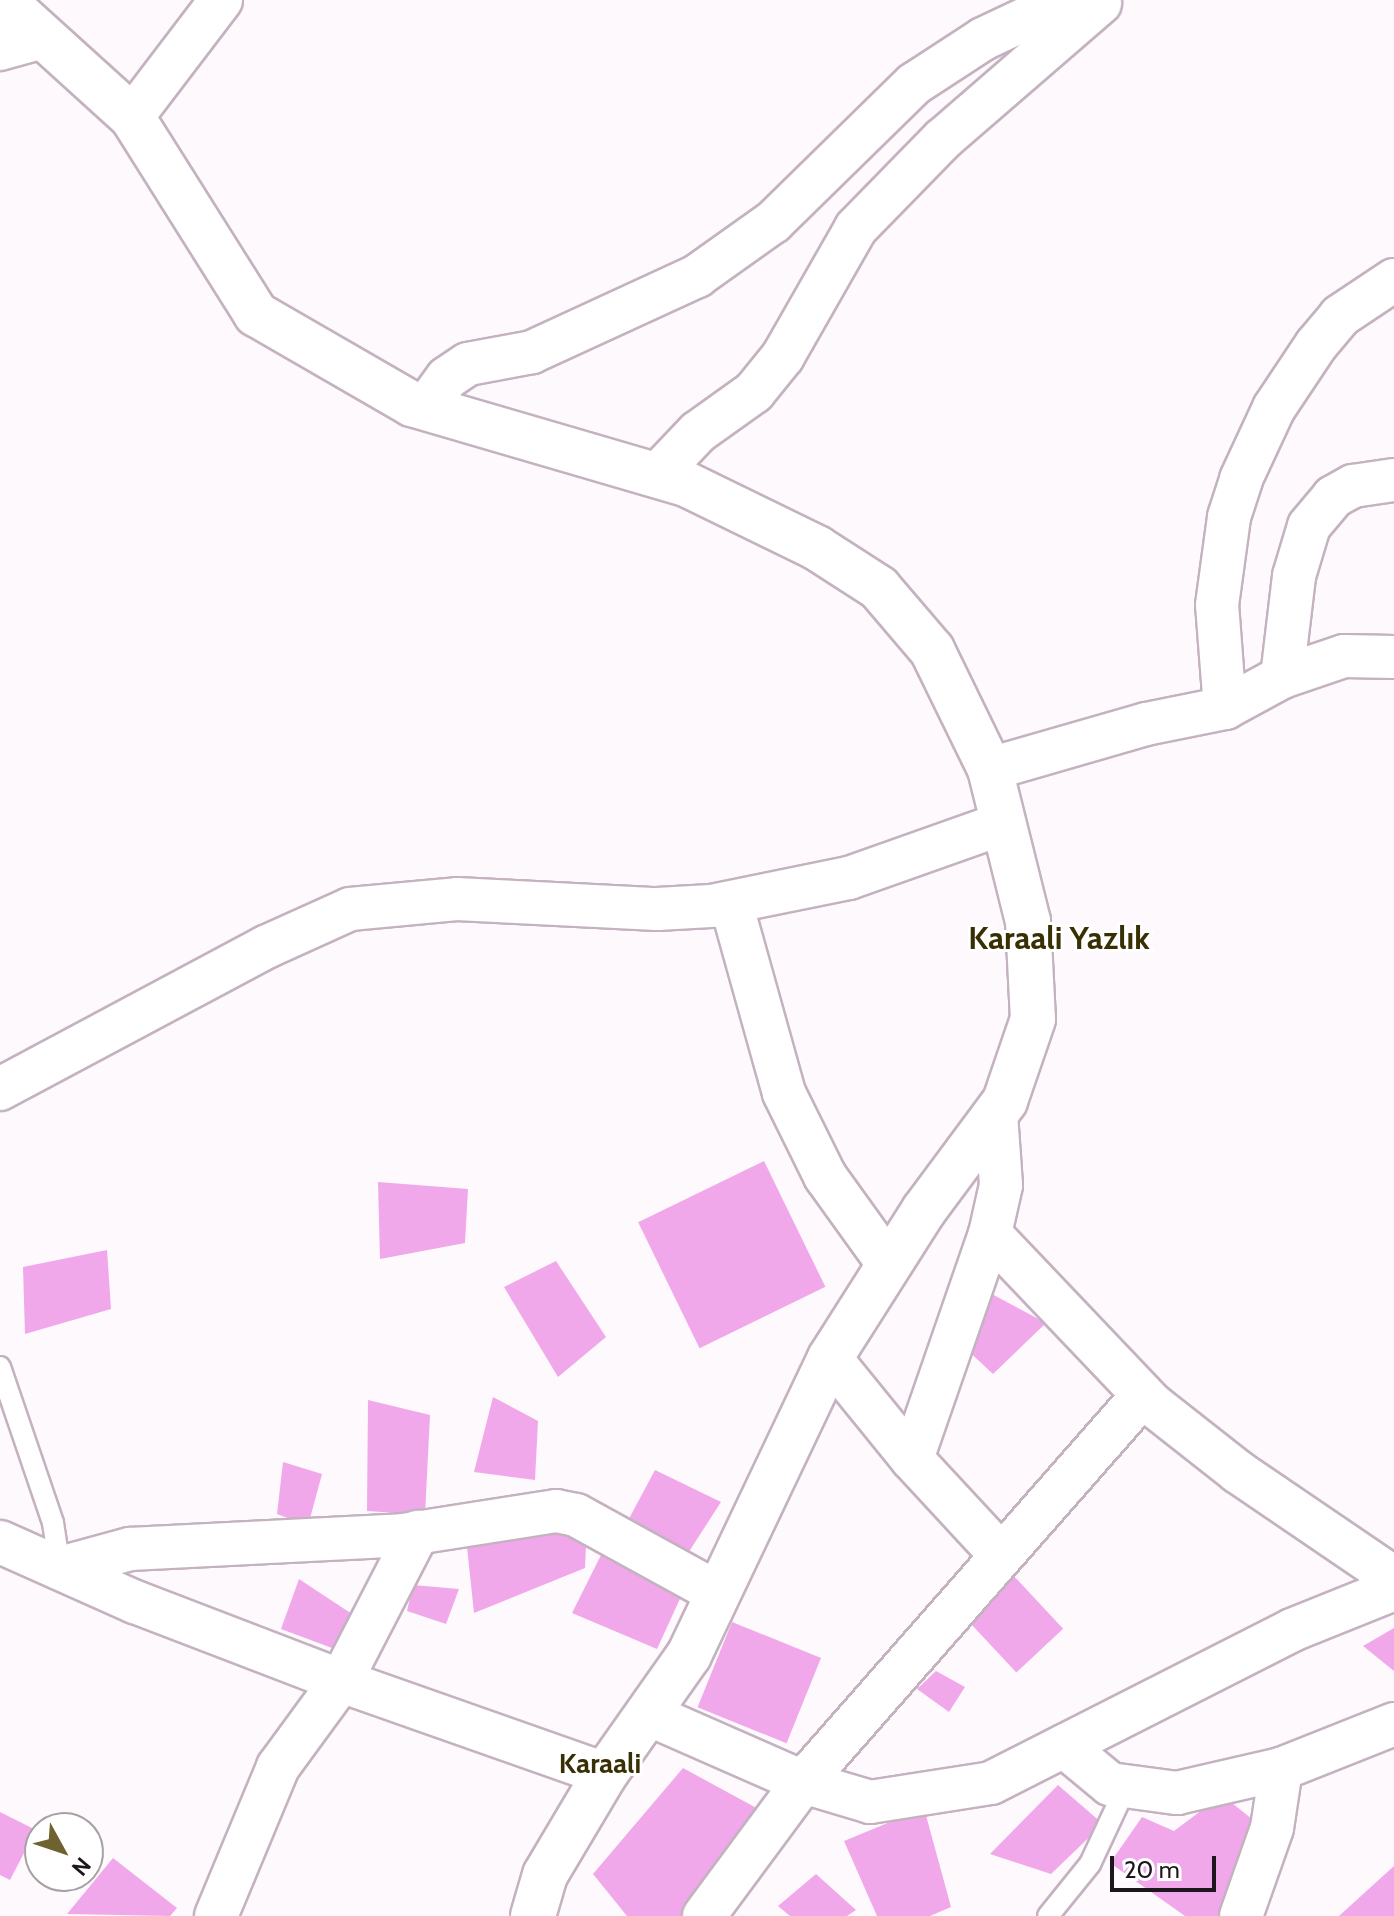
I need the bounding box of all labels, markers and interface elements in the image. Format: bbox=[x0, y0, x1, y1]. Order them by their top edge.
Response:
district label: Karaali Yazlık bbox=[968, 919, 1150, 957]
district label: Karaali bbox=[559, 1746, 641, 1780]
north arrow bbox=[24, 1812, 104, 1892]
scale bar bbox=[1114, 1840, 1220, 1890]
text: N bbox=[66, 1852, 97, 1881]
text: 20 m bbox=[1124, 1855, 1180, 1884]

